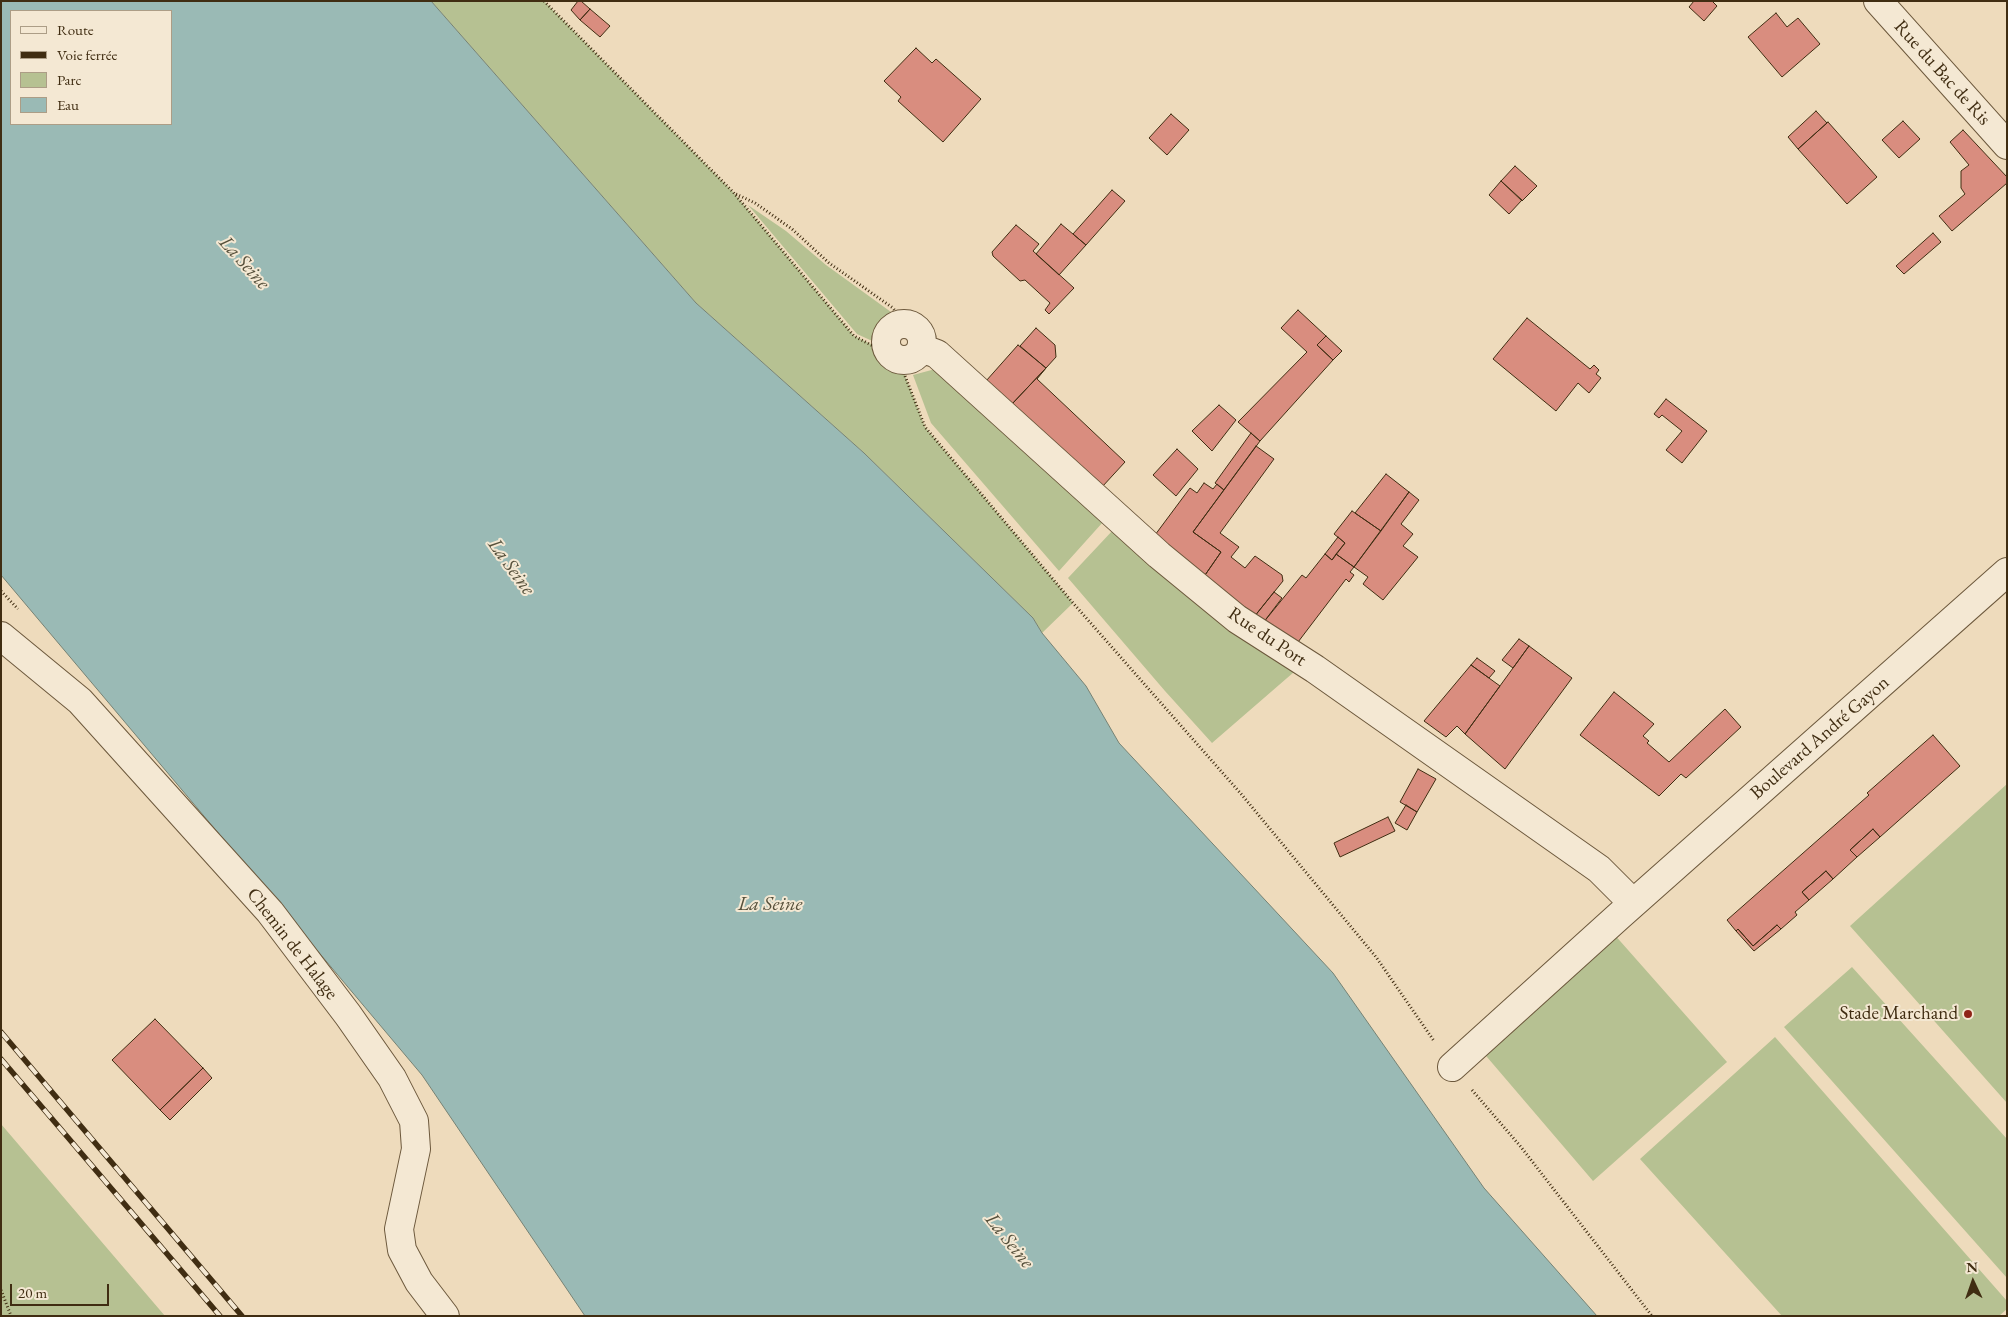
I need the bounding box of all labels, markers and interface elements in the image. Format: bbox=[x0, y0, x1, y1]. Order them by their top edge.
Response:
legend bbox=[10, 10, 172, 125]
street label: Rue du Bac de Ris bbox=[1889, 16, 1995, 130]
text: Route bbox=[57, 20, 94, 39]
text: Voie ferrée bbox=[57, 45, 117, 64]
text: Parc bbox=[57, 70, 82, 89]
text: Eau bbox=[57, 95, 79, 114]
water label: La Seine bbox=[213, 231, 275, 295]
water label: La Seine bbox=[482, 534, 540, 600]
street label: Rue du Port bbox=[1224, 603, 1310, 671]
street label: Boulevard André Gayon bbox=[1746, 671, 1894, 805]
street label: Chemin de Halage bbox=[241, 884, 343, 1004]
water label: La Seine bbox=[738, 893, 802, 917]
place label: Stade Marchand bbox=[1839, 1003, 1958, 1025]
marker: Stade Marchand bbox=[1962, 1008, 1974, 1020]
water label: La Seine bbox=[979, 1208, 1039, 1274]
north arrow bbox=[1948, 1257, 1998, 1307]
text: N bbox=[1966, 1258, 1978, 1276]
scale bar bbox=[12, 1274, 111, 1306]
text: 20 m bbox=[18, 1283, 47, 1302]

